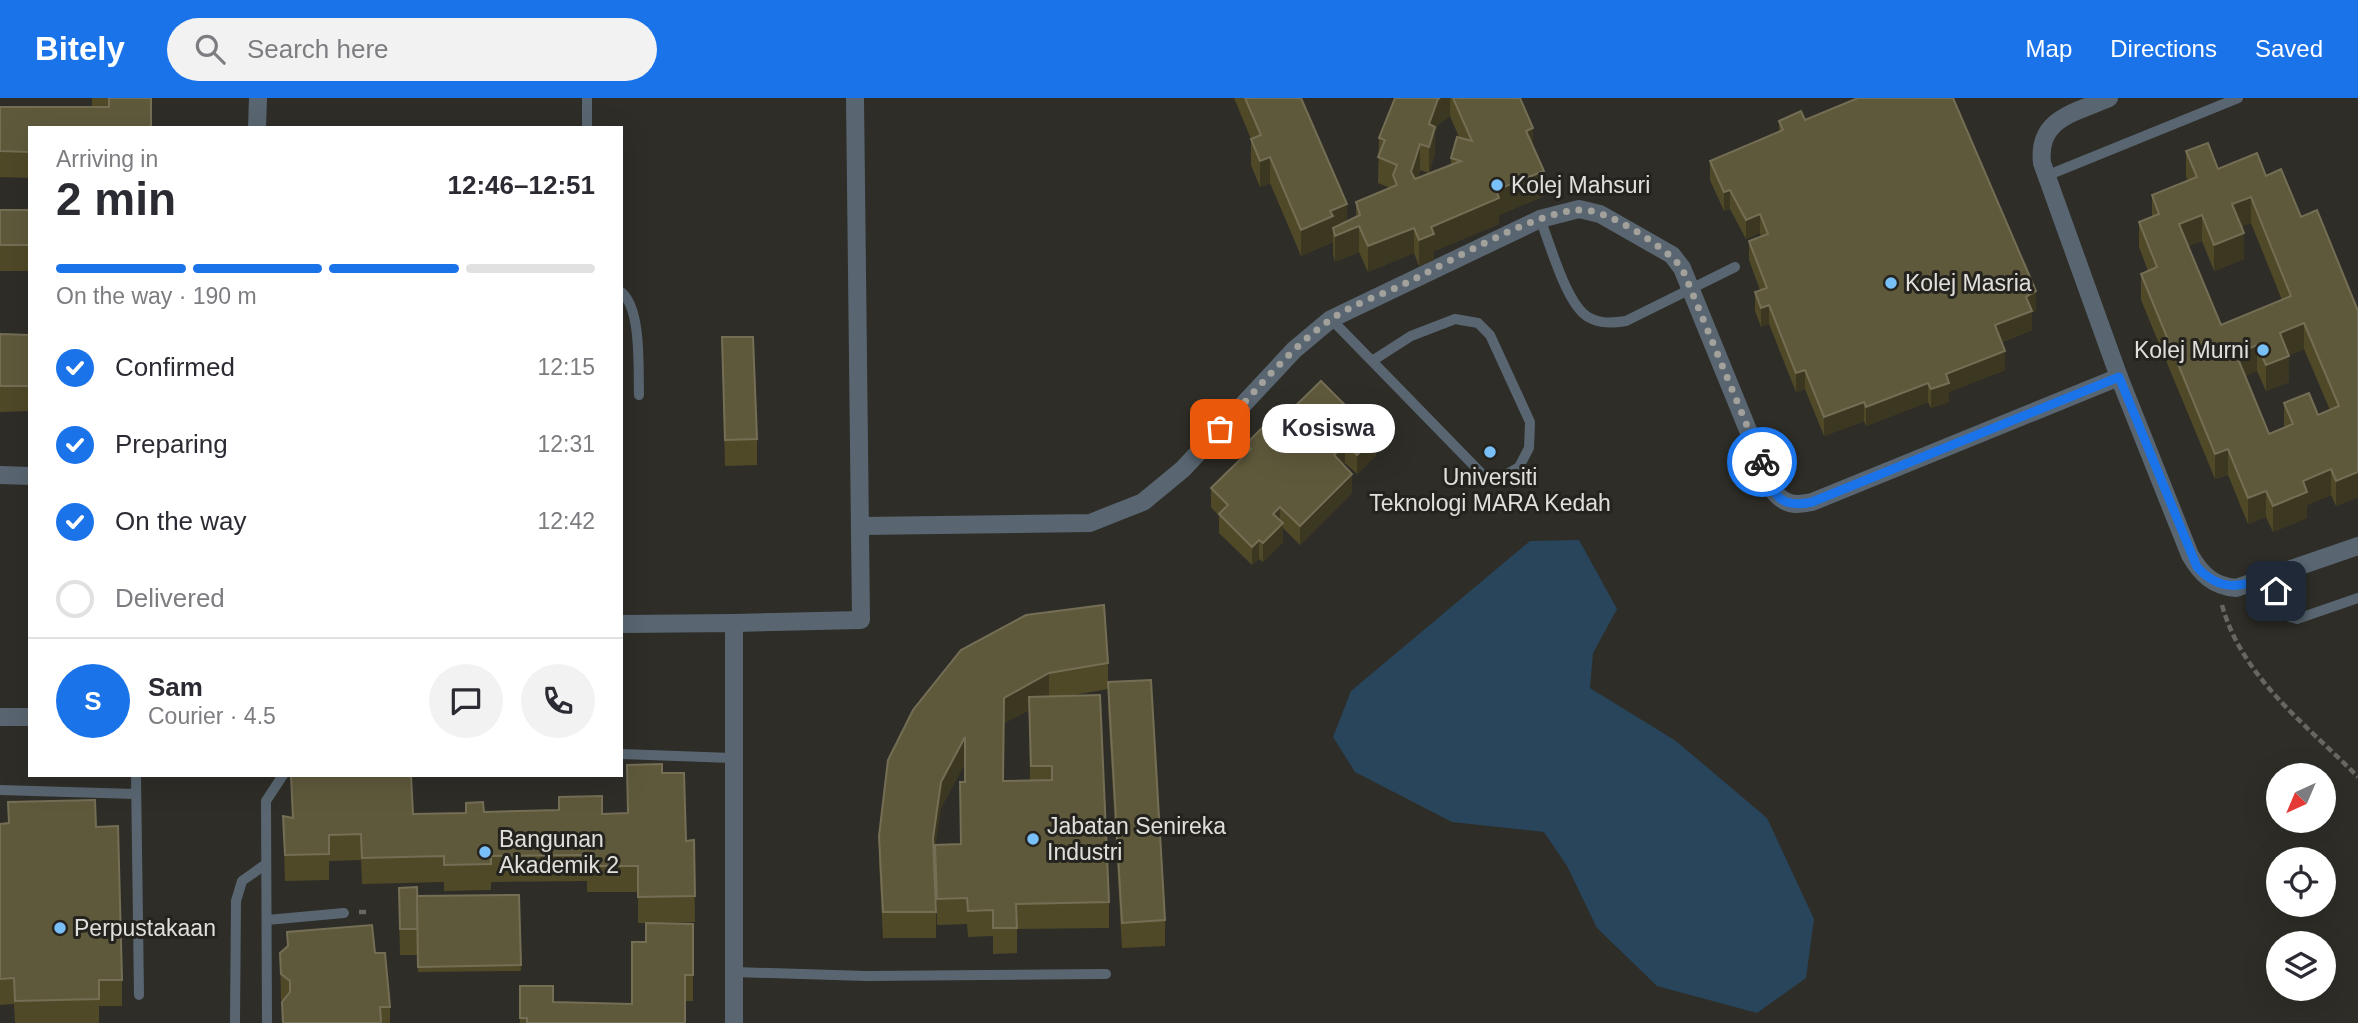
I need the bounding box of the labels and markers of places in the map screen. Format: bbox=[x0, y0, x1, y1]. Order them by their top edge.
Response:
place label: Kolej Mahsuri bbox=[1511, 172, 1650, 198]
marker: Kolej Mahsuri bbox=[1489, 177, 1505, 193]
place label: Kolej Masria bbox=[1905, 270, 2032, 296]
marker: Kolej Masria bbox=[1883, 275, 1899, 291]
place label: Kolej Murni bbox=[2134, 337, 2249, 363]
marker: Kolej Murni bbox=[2255, 342, 2271, 358]
pin bbox=[1190, 399, 1250, 459]
callout: Kosiswa bbox=[1262, 404, 1395, 454]
marker: Universiti Teknologi MARA Kedah bbox=[1482, 444, 1498, 460]
place label: Universiti Teknologi MARA Kedah bbox=[1369, 464, 1611, 516]
pin bbox=[2246, 561, 2306, 621]
place label: Jabatan Senireka Industri bbox=[1047, 813, 1226, 865]
place label: Bangunan Akademik 2 bbox=[499, 826, 619, 878]
marker: Jabatan Senireka Industri bbox=[1025, 831, 1041, 847]
marker: Bangunan Akademik 2 bbox=[477, 844, 493, 860]
place label: Perpustakaan bbox=[74, 915, 216, 941]
marker: Perpustakaan bbox=[52, 920, 68, 936]

